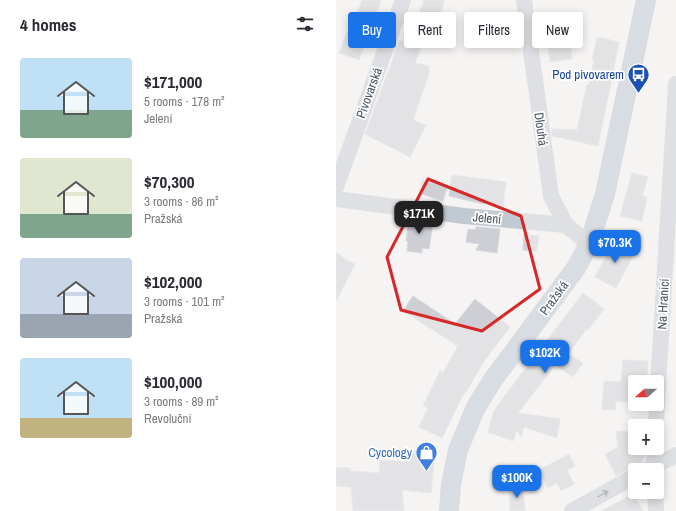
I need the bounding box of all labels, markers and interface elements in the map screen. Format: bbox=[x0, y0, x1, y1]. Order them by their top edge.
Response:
chip: Buy bbox=[348, 12, 396, 48]
chip: Rent bbox=[404, 12, 456, 48]
chip: Filters bbox=[464, 12, 524, 48]
chip: New bbox=[532, 12, 583, 48]
text: 4 homes bbox=[20, 13, 77, 36]
icon: filters bbox=[294, 13, 316, 35]
bus stop icon: Pod pivovarem bbox=[626, 61, 652, 94]
street label: Pivovarská bbox=[352, 65, 386, 121]
place label: Pod pivovarem bbox=[552, 66, 624, 83]
text: $171,000 bbox=[144, 70, 202, 93]
icon: home bbox=[52, 74, 100, 122]
text: 5 rooms · 178 m² bbox=[144, 93, 225, 110]
text: Jelení bbox=[144, 110, 172, 127]
street label: Dlouhá bbox=[530, 111, 552, 147]
text: $70,300 bbox=[144, 170, 194, 193]
icon: home bbox=[52, 174, 100, 222]
text: 3 rooms · 86 m² bbox=[144, 193, 219, 210]
pin: $171K bbox=[391, 201, 447, 235]
text: $171K bbox=[403, 205, 435, 222]
street label: Jelení bbox=[472, 208, 503, 228]
text: Pražská bbox=[144, 210, 183, 227]
pin: $70.3K bbox=[582, 230, 648, 264]
text: $70.3K bbox=[598, 234, 632, 251]
text: $102,000 bbox=[144, 270, 202, 293]
icon: home bbox=[52, 274, 100, 322]
street label: Pražská bbox=[536, 277, 572, 319]
street label: Na Hranici bbox=[653, 278, 673, 330]
text: 3 rooms · 101 m² bbox=[144, 293, 225, 310]
text: Pražská bbox=[144, 310, 183, 327]
pin: $102K bbox=[517, 340, 573, 374]
text: $102K bbox=[529, 344, 561, 361]
text: $100,000 bbox=[144, 370, 202, 393]
icon: home bbox=[52, 374, 100, 422]
north arrow bbox=[628, 375, 664, 411]
map controls bbox=[628, 375, 664, 499]
text: 3 rooms · 89 m² bbox=[144, 393, 219, 410]
text: Revoluční bbox=[144, 410, 191, 427]
button: + bbox=[628, 419, 664, 455]
shop icon: Cycology bbox=[414, 439, 440, 472]
place label: Cycology bbox=[368, 444, 413, 461]
button: − bbox=[628, 463, 664, 499]
pin: $100K bbox=[489, 465, 545, 499]
text: $100K bbox=[501, 469, 533, 486]
one-way arrow bbox=[597, 489, 609, 497]

